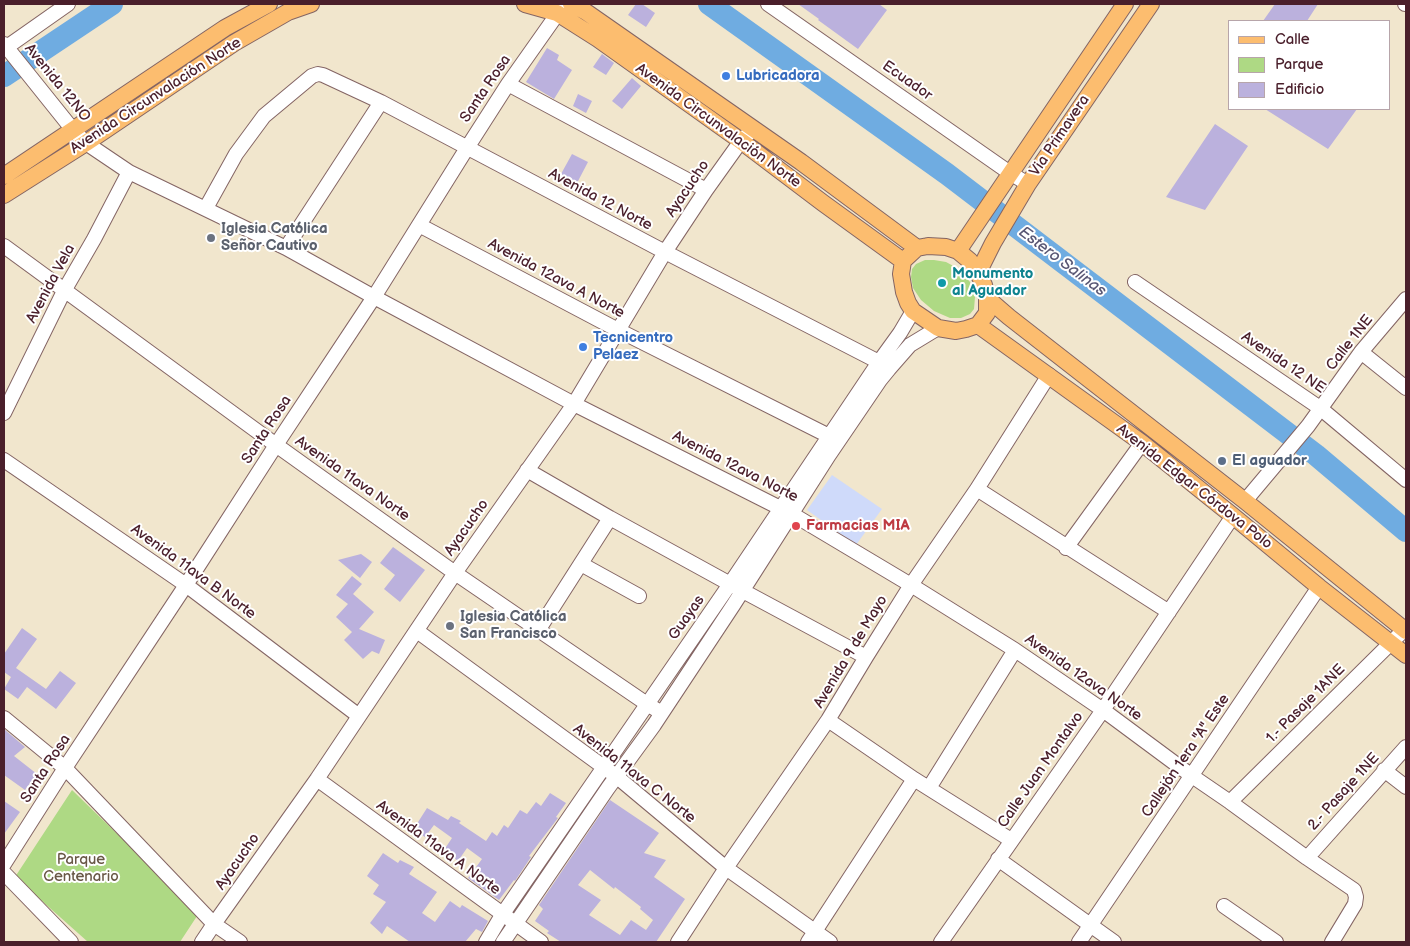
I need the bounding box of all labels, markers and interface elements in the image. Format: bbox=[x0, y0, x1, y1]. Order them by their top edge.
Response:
legend bbox=[1228, 20, 1390, 110]
text: Calle bbox=[1275, 30, 1310, 49]
street label: Avenida Circunvalación Norte bbox=[67, 34, 245, 158]
street label: Avenida 12NO bbox=[20, 40, 94, 126]
street label: Santa Rosa bbox=[457, 52, 515, 126]
text: Parque bbox=[1275, 55, 1323, 74]
street label: Ecuador bbox=[878, 57, 936, 105]
street label: Avenida Circunvalación Norte bbox=[632, 60, 804, 192]
place label: Lubricadora bbox=[736, 67, 820, 85]
marker: Lubricadora bbox=[720, 70, 732, 82]
text: Edificio bbox=[1275, 80, 1324, 99]
street label: Via Primavera bbox=[1026, 92, 1094, 180]
street label: Ayacucho bbox=[662, 157, 714, 221]
street label: Avenida 12 Norte bbox=[545, 165, 655, 235]
place label: Iglesia Católica Señor Cautivo bbox=[221, 220, 328, 255]
water label: Estero Salinas bbox=[1015, 223, 1109, 301]
marker: Iglesia Católica Señor Cautivo bbox=[205, 232, 217, 244]
street label: Avenida 12ava A Norte bbox=[485, 235, 627, 323]
street label: Avenida Vela bbox=[23, 242, 79, 326]
place label: Monumento al Aguador bbox=[952, 265, 1033, 300]
marker: Monumento al Aguador bbox=[936, 277, 948, 289]
street label: Calle 1NE bbox=[1323, 312, 1377, 374]
street label: Avenida 12 NE bbox=[1237, 328, 1329, 398]
place label: Tecnicentro Pelaez bbox=[593, 329, 673, 364]
marker: Tecnicentro Pelaez bbox=[577, 341, 589, 353]
street label: Santa Rosa bbox=[238, 392, 296, 468]
street label: Avenida Edgar Córdova Polo bbox=[1112, 421, 1276, 553]
street label: Avenida 12ava Norte bbox=[669, 427, 801, 507]
street label: Avenida 11ava Norte bbox=[291, 433, 413, 525]
place label: El aguador bbox=[1232, 452, 1307, 470]
marker: El aguador bbox=[1216, 455, 1228, 467]
street label: Ayacucho bbox=[441, 496, 493, 560]
place label: Farmacias MIA bbox=[806, 517, 910, 535]
marker: Farmacias MIA bbox=[790, 520, 802, 532]
street label: Avenida 11ava B Norte bbox=[127, 521, 259, 623]
street label: Guayas bbox=[665, 592, 709, 644]
street label: Avenida 9 de Mayo bbox=[810, 592, 892, 712]
place label: Iglesia Católica San Francisco bbox=[460, 608, 567, 643]
marker: Iglesia Católica San Francisco bbox=[444, 620, 456, 632]
street label: Avenida 12ava Norte bbox=[1021, 631, 1145, 725]
street label: 1.- Pasaje 1ANE bbox=[1263, 661, 1349, 747]
street label: Callejón 1era "A" Este bbox=[1138, 691, 1234, 821]
street label: Calle Juan Montalvo bbox=[994, 709, 1088, 831]
street label: Avenida 11ava C Norte bbox=[569, 721, 699, 827]
street label: Santa Rosa bbox=[17, 731, 75, 807]
street label: 2.- Pasaje 1NE bbox=[1305, 750, 1383, 834]
street label: Avenida 11ava A Norte bbox=[372, 797, 504, 899]
street label: Ayacucho bbox=[212, 830, 264, 894]
park label: Parque Centenario bbox=[43, 851, 119, 886]

